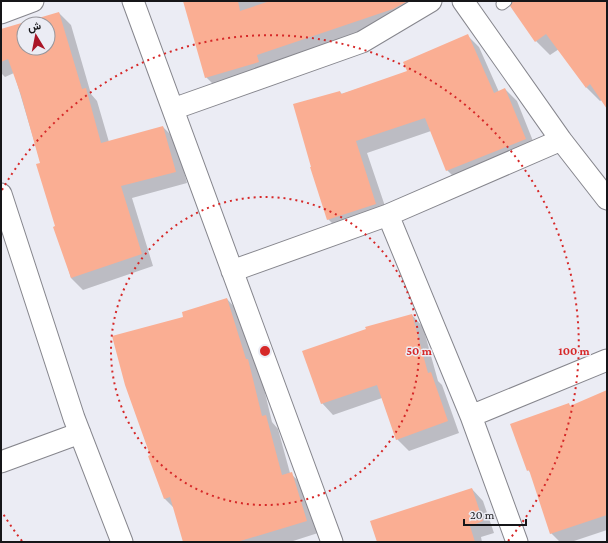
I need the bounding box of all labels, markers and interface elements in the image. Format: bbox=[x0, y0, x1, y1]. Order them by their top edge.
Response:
north arrow bbox=[16, 16, 56, 56]
text: ش bbox=[27, 19, 42, 34]
centre of rings bbox=[258, 344, 272, 358]
text: 50 m bbox=[406, 344, 433, 358]
text: 100 m bbox=[558, 344, 591, 358]
scale bar bbox=[464, 501, 526, 527]
text: 20 m bbox=[470, 508, 495, 522]

